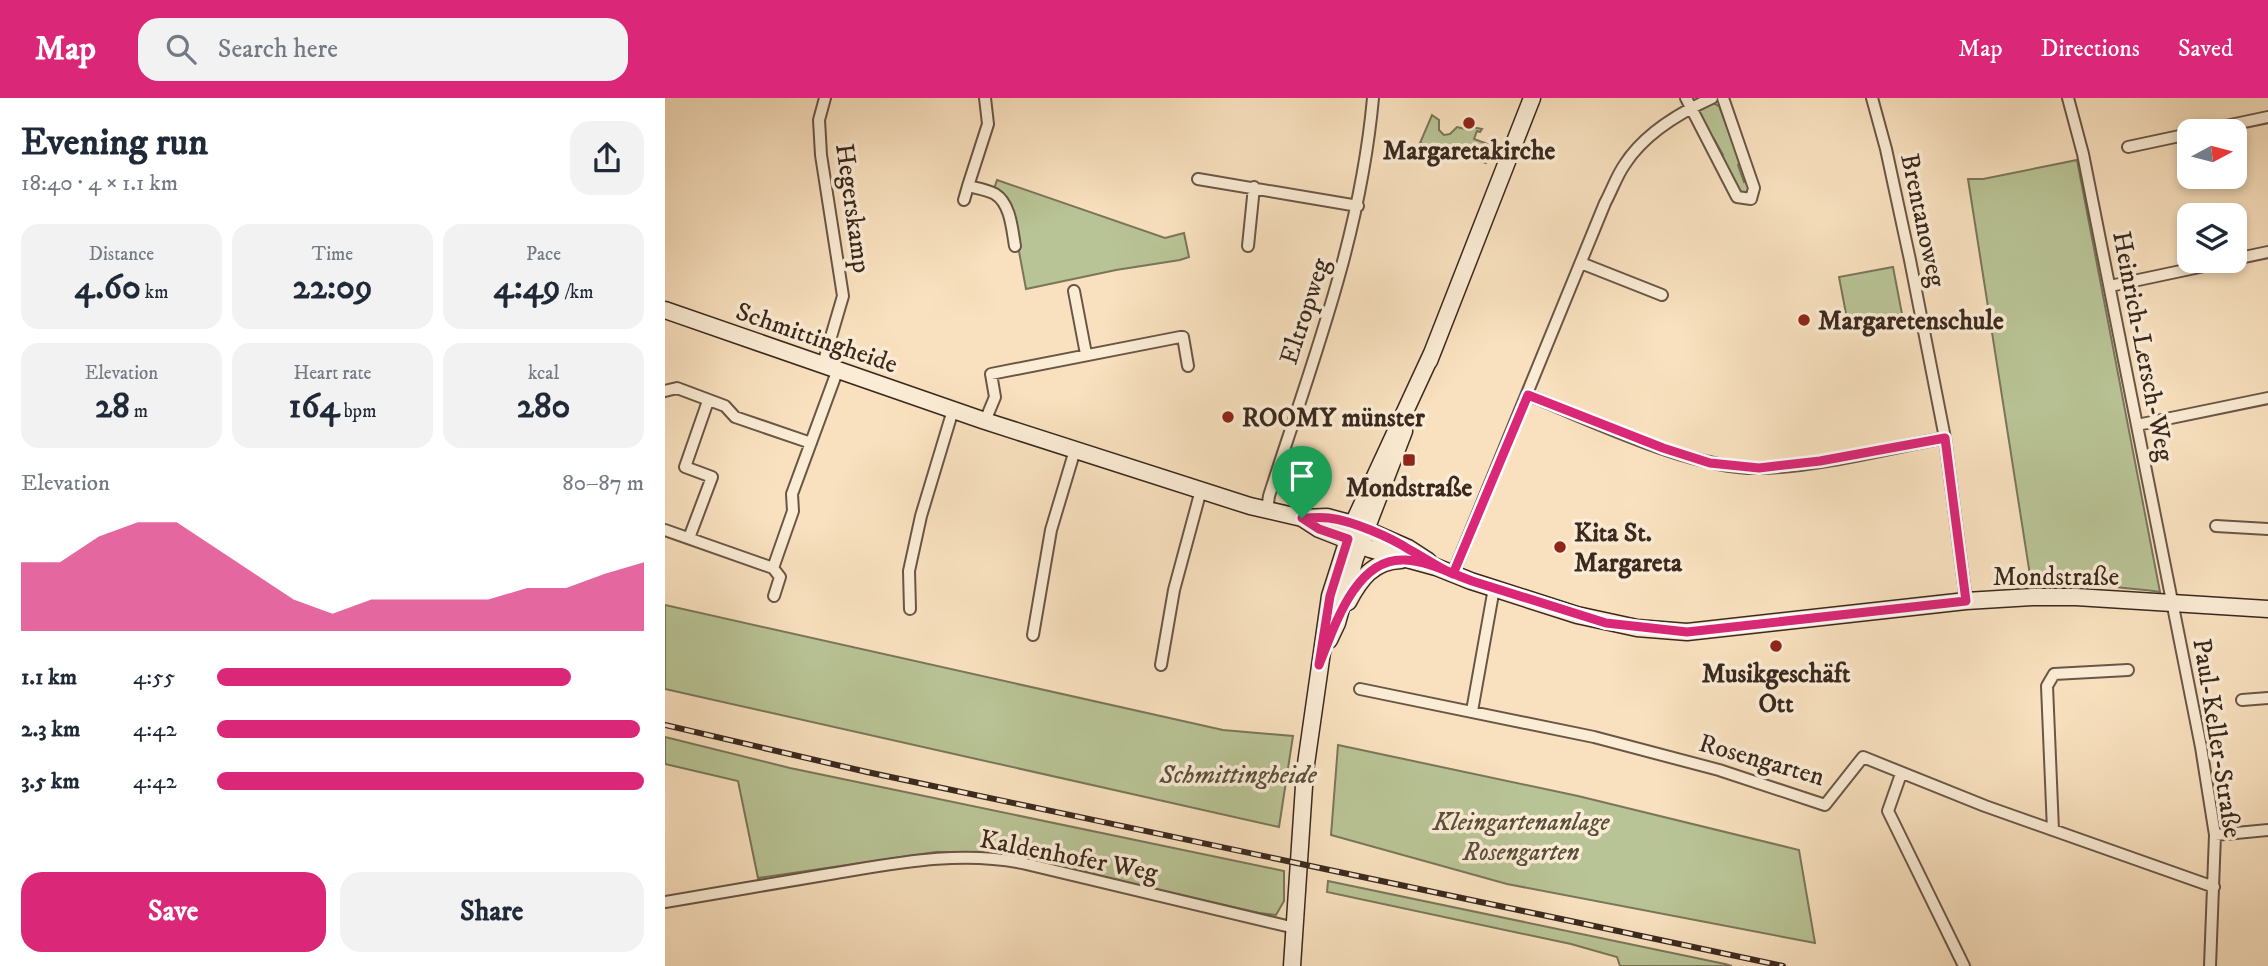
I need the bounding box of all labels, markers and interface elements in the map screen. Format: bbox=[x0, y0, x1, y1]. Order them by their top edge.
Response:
search box bbox=[138, 18, 628, 81]
text: Map bbox=[35, 29, 96, 70]
icon: search bbox=[162, 30, 200, 68]
text: Search here bbox=[218, 33, 338, 66]
text: Map bbox=[1958, 34, 2003, 64]
text: Directions bbox=[2041, 34, 2140, 64]
text: Saved bbox=[2178, 34, 2233, 64]
marker: Margaretakirche bbox=[1461, 115, 1477, 131]
text: Evening run bbox=[21, 119, 208, 167]
north arrow bbox=[2177, 119, 2247, 189]
map controls bbox=[2177, 119, 2247, 273]
button: share bbox=[570, 121, 644, 195]
place label: Margaretakirche bbox=[1383, 135, 1556, 168]
street label: Hegerskamp bbox=[827, 141, 878, 275]
street label: Brentanoweg bbox=[1892, 151, 1953, 290]
text: 18:40 · 4 × 1.1 km bbox=[21, 169, 178, 198]
button: layers bbox=[2177, 203, 2247, 273]
street label: Heinrich-Lersch-Weg bbox=[2104, 229, 2181, 464]
text: Distance bbox=[89, 243, 154, 266]
text: Time bbox=[312, 243, 353, 266]
text: Pace bbox=[526, 243, 561, 266]
street label: Eltropweg bbox=[1273, 254, 1338, 369]
text: 4.60 bbox=[74, 266, 141, 310]
text: 22:09 bbox=[293, 266, 372, 310]
text: 4:49 bbox=[494, 266, 560, 310]
text: km bbox=[141, 281, 169, 304]
text: /km bbox=[560, 281, 593, 304]
street label: Schmittingheide bbox=[731, 295, 902, 382]
place label: Margaretenschule bbox=[1818, 305, 2004, 338]
marker: Margaretenschule bbox=[1796, 312, 1812, 328]
text: Elevation bbox=[85, 362, 158, 385]
text: Heart rate bbox=[294, 362, 371, 385]
text: kcal bbox=[528, 362, 559, 385]
text: 28 bbox=[95, 385, 130, 429]
text: 164 bbox=[289, 385, 340, 429]
text: 280 bbox=[517, 385, 570, 429]
text: m bbox=[130, 400, 148, 423]
text: bpm bbox=[340, 400, 376, 423]
place label: ROOMY münster bbox=[1242, 402, 1425, 435]
marker: ROOMY münster bbox=[1220, 409, 1236, 425]
pin bbox=[1272, 446, 1332, 518]
marker: Mondstraße bbox=[1401, 452, 1417, 468]
icon: arrive bbox=[1283, 457, 1321, 495]
text: Elevation bbox=[21, 469, 110, 498]
text: 80–87 m bbox=[562, 469, 644, 498]
place label: Mondstraße bbox=[1346, 472, 1473, 505]
place label: Kita St. Margareta bbox=[1574, 517, 1683, 580]
marker: Kita St. Margareta bbox=[1552, 539, 1568, 555]
street label: Mondstraße bbox=[1993, 561, 2119, 594]
street label: Paul-Keller-Straße bbox=[2184, 636, 2249, 840]
marker: Musikgeschäft Ott bbox=[1768, 638, 1784, 654]
place label: Musikgeschäft Ott bbox=[1702, 658, 1851, 721]
text: 1.1 km bbox=[21, 663, 77, 692]
text: 4:55 bbox=[133, 663, 175, 692]
text: 2.3 km bbox=[21, 715, 80, 744]
text: 4:42 bbox=[133, 715, 177, 744]
street label: Rosengarten bbox=[1695, 727, 1828, 794]
park label: Schmittingheide bbox=[1158, 759, 1318, 792]
text: 3.5 km bbox=[21, 767, 80, 796]
text: 4:42 bbox=[133, 767, 177, 796]
park label: Kleingartenanlage Rosengarten bbox=[1432, 806, 1610, 869]
street label: Kaldenhofer Weg bbox=[977, 823, 1161, 890]
button: Save bbox=[21, 872, 326, 952]
button: Share bbox=[340, 872, 644, 952]

